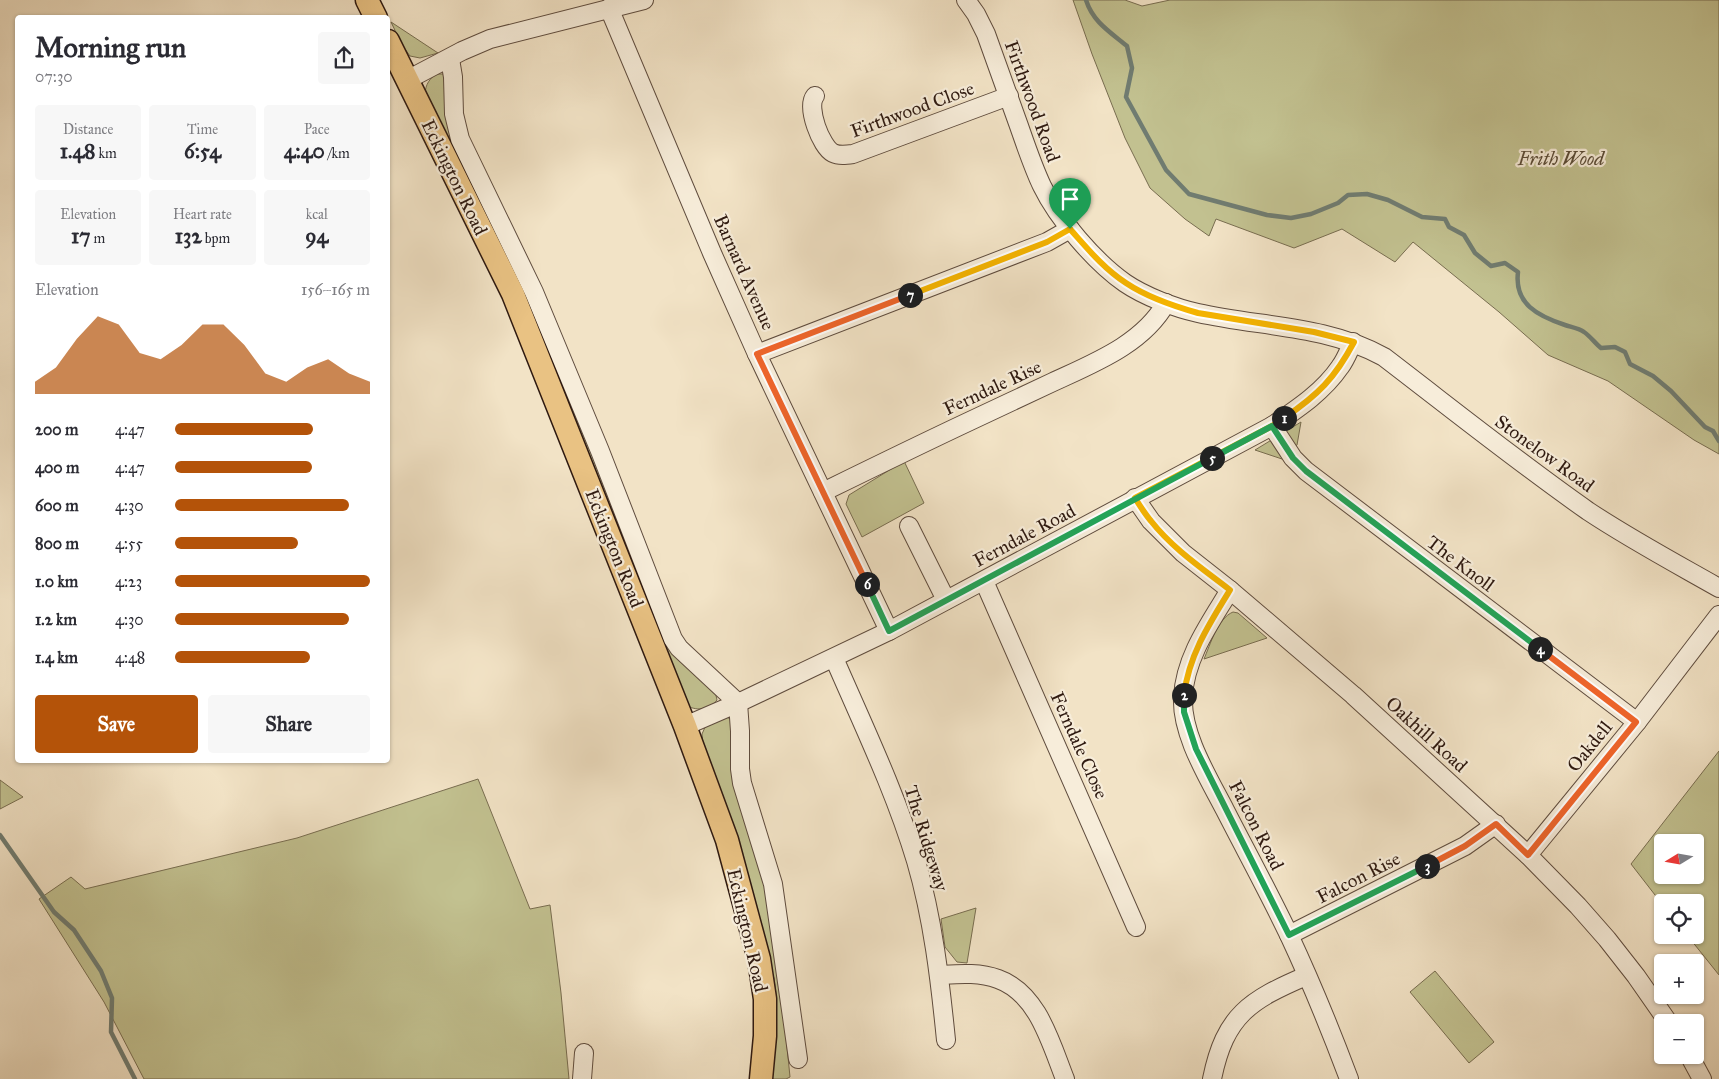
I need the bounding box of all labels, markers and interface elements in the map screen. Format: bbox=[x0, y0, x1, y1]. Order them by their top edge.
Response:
text: Morning run bbox=[35, 30, 186, 65]
button: share bbox=[318, 32, 370, 84]
street label: Firthwood Road bbox=[1000, 37, 1065, 166]
text: 07:30 bbox=[35, 67, 73, 86]
street label: Firthwood Close bbox=[847, 76, 977, 142]
street label: Eckington Road bbox=[416, 115, 493, 240]
text: Distance bbox=[63, 121, 113, 138]
text: Time bbox=[187, 121, 218, 138]
text: Pace bbox=[304, 121, 330, 138]
text: 1.48 bbox=[60, 138, 95, 164]
text: 6:54 bbox=[184, 138, 221, 164]
text: 4:40 bbox=[284, 138, 325, 164]
text: km bbox=[95, 145, 117, 162]
text: /km bbox=[325, 145, 350, 162]
park label: Frith Wood bbox=[1517, 147, 1605, 170]
pin bbox=[1049, 178, 1091, 229]
icon: arrive bbox=[1056, 185, 1084, 213]
text: Elevation bbox=[60, 206, 116, 223]
text: Heart rate bbox=[173, 206, 232, 223]
text: kcal bbox=[306, 206, 328, 223]
street label: Barnard Avenue bbox=[709, 211, 780, 333]
text: 17 bbox=[71, 223, 91, 249]
text: 132 bbox=[175, 223, 202, 249]
text: 94 bbox=[305, 223, 328, 249]
text: m bbox=[91, 230, 105, 247]
text: bpm bbox=[202, 230, 230, 247]
text: Elevation bbox=[35, 280, 99, 299]
text: 156–165 m bbox=[301, 280, 370, 299]
pin: 7 bbox=[898, 282, 922, 308]
text: 7 bbox=[907, 287, 914, 304]
street label: Ferndale Rise bbox=[940, 355, 1045, 420]
pin: 1 bbox=[1272, 406, 1296, 430]
text: 1 bbox=[1282, 410, 1287, 427]
street label: Stonelow Road bbox=[1490, 410, 1599, 497]
text: 200 m bbox=[35, 420, 78, 439]
text: 4:47 bbox=[115, 420, 145, 439]
pin: 5 bbox=[1200, 446, 1224, 470]
text: 5 bbox=[1209, 450, 1216, 467]
text: 400 m bbox=[35, 458, 79, 477]
text: 4:47 bbox=[115, 458, 145, 477]
street label: Eckington Road bbox=[579, 485, 649, 612]
text: 600 m bbox=[35, 496, 79, 515]
text: 4:30 bbox=[115, 496, 144, 515]
street label: Ferndale Road bbox=[969, 499, 1080, 572]
street label: The Knoll bbox=[1422, 530, 1500, 597]
text: 800 m bbox=[35, 534, 79, 553]
text: 4:55 bbox=[115, 534, 143, 553]
text: 1.0 km bbox=[35, 572, 78, 591]
text: 4:23 bbox=[115, 572, 142, 591]
pin: 6 bbox=[854, 572, 880, 596]
text: 6 bbox=[864, 576, 871, 593]
text: 1.2 km bbox=[35, 610, 77, 629]
text: 4:30 bbox=[115, 610, 144, 629]
pin: 4 bbox=[1528, 636, 1552, 662]
text: 4 bbox=[1537, 641, 1544, 658]
text: 1.4 km bbox=[35, 648, 78, 667]
text: 4:48 bbox=[115, 648, 145, 667]
pin: 2 bbox=[1172, 682, 1196, 708]
text: 2 bbox=[1181, 687, 1188, 704]
street label: Ferndale Close bbox=[1046, 688, 1113, 802]
street label: Oakhill Road bbox=[1381, 692, 1473, 777]
button: Save bbox=[35, 695, 198, 753]
button: Share bbox=[208, 695, 370, 753]
street label: Oakdell bbox=[1562, 716, 1617, 776]
street label: Falcon Road bbox=[1224, 776, 1289, 874]
street label: The Ridgeway bbox=[899, 782, 954, 895]
north arrow bbox=[1654, 834, 1704, 884]
map controls bbox=[1654, 834, 1704, 1064]
street label: Falcon Rise bbox=[1313, 847, 1404, 908]
pin: 3 bbox=[1414, 854, 1440, 878]
text: 3 bbox=[1425, 858, 1430, 875]
street label: Eckington Road bbox=[721, 866, 773, 995]
button: locate bbox=[1654, 894, 1704, 944]
button: + bbox=[1654, 954, 1704, 1004]
button: − bbox=[1654, 1014, 1704, 1064]

